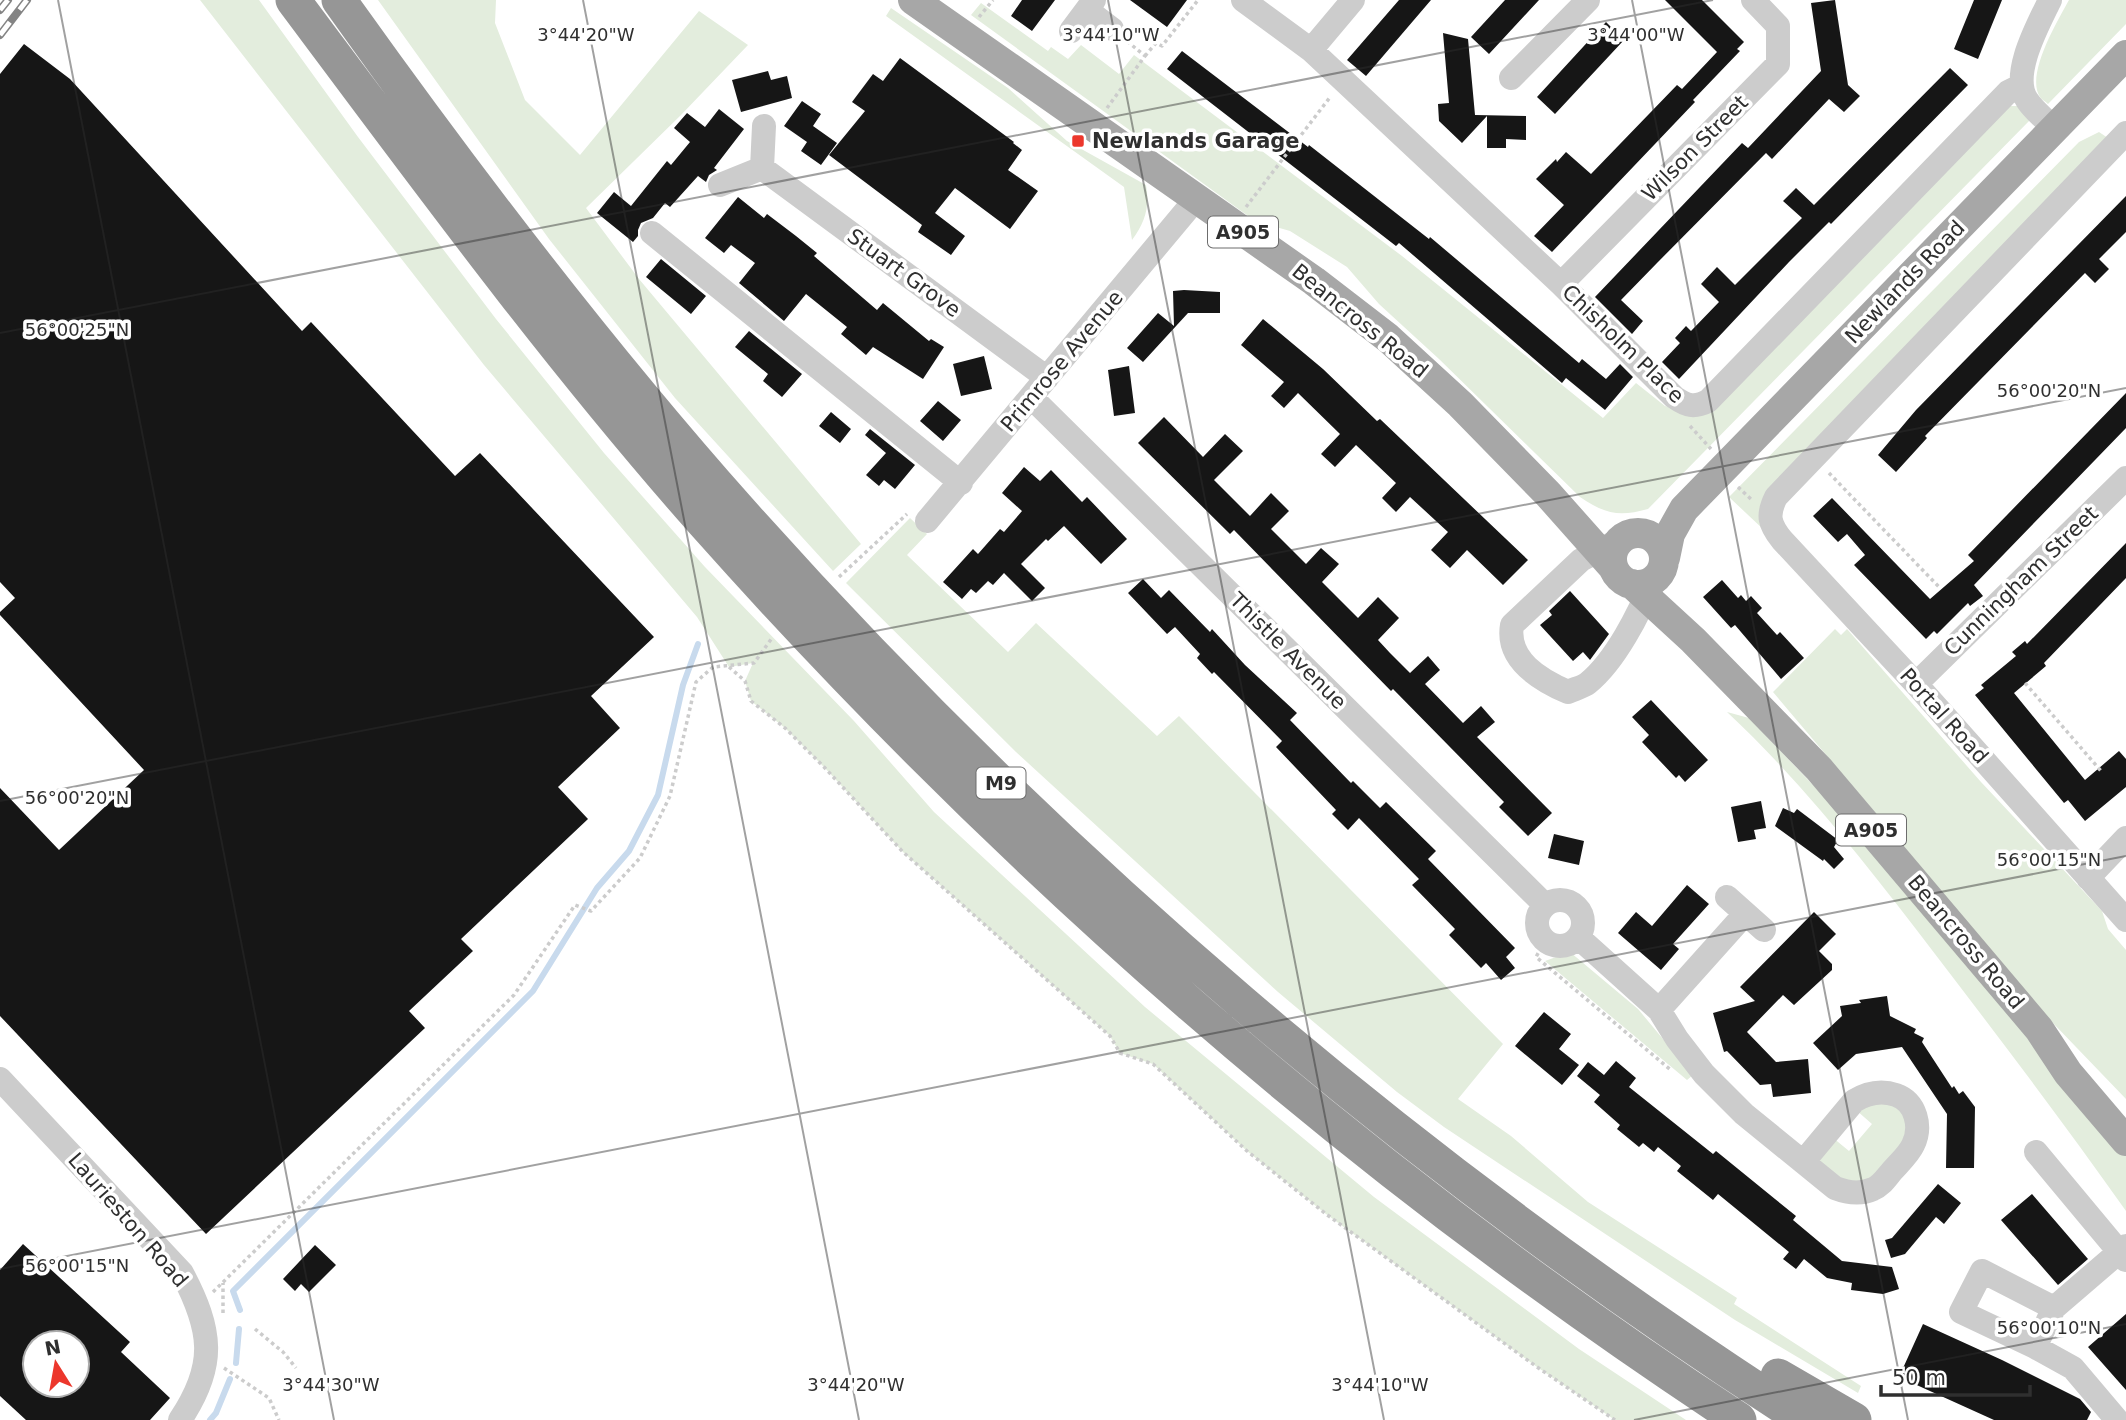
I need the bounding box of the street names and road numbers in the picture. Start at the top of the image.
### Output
street label: Wilson Street [1637,90,1753,206]
road number: A905 [1208,216,1278,248]
street label: Newlands Road [1840,216,1970,348]
street label: Stuart Grove [843,224,965,322]
street label: Beancross Road [1287,259,1433,383]
street label: Chisholm Place [1557,280,1689,408]
street label: Primrose Avenue [996,286,1128,436]
street label: Cunningham Street [1939,501,2103,661]
street label: Thistle Avenue [1224,587,1351,714]
street label: Portal Road [1895,663,1993,769]
road number: M9 [976,768,1026,798]
road number: A905 [1836,814,1906,846]
street label: Beancross Road [1903,870,2029,1014]
street label: Laurieston Road [63,1148,193,1292]

